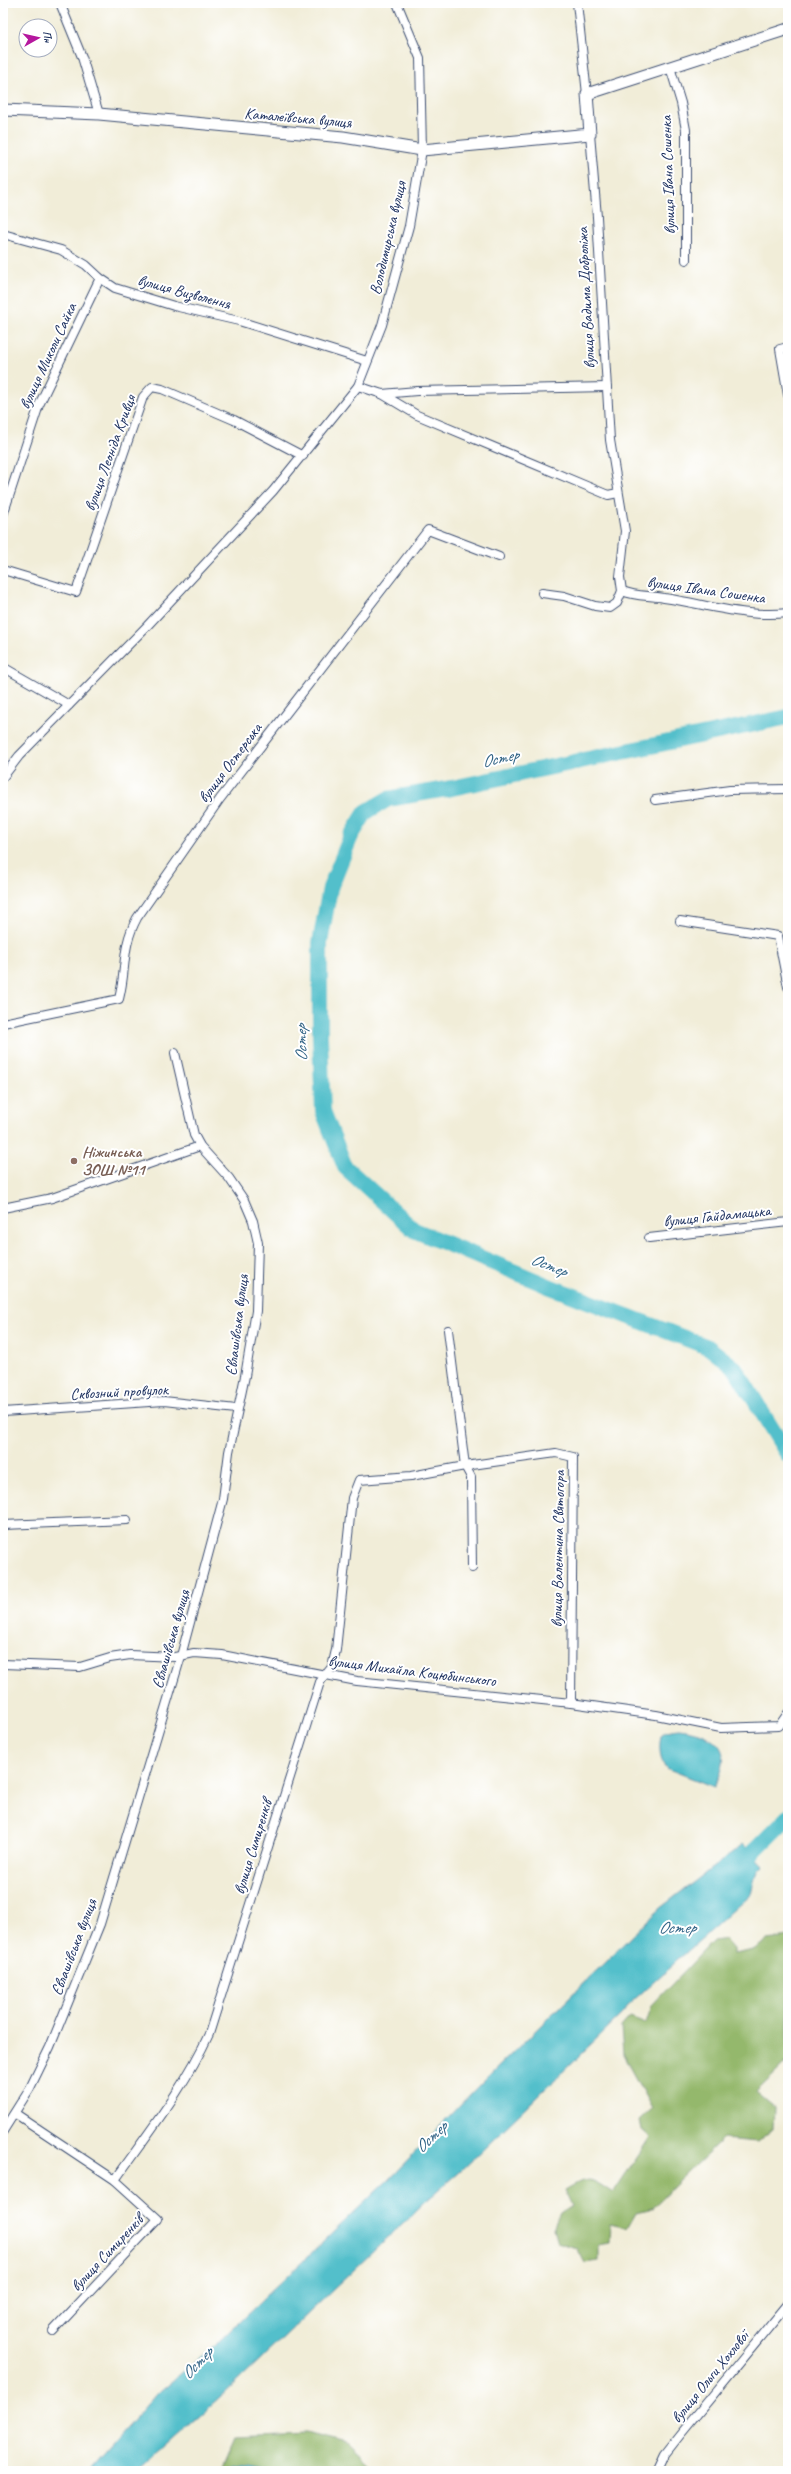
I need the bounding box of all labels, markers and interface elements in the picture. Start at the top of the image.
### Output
north arrow [18,18,58,58]
text: Пн [40,30,56,44]
street label: Каталеївська вулиця [244,103,354,133]
street label: вулиця Івана Сошенка [656,114,680,235]
street label: Володимирська вулиця [365,178,411,297]
street label: вулиця Вадима Доброліжа [572,226,600,369]
street label: вулиця Визволення [135,270,234,314]
street label: вулиця Миколи Сайка [15,299,82,412]
street label: вулиця Леоніда Кривця [80,391,141,514]
street label: вулиця Івана Сошенка [646,572,768,608]
street label: вулиця Остерська [194,718,267,807]
water label: Остер [480,743,523,772]
water label: Остер [290,1022,312,1062]
place label: Ніжинська ЗОШ №11 [82,1142,146,1180]
marker: Ніжинська ЗОШ №11 [69,1156,79,1166]
street label: вулиця Гайдамацька [662,1200,773,1232]
water label: Остер [528,1248,572,1283]
street label: Євлашівська вулиця [221,1272,253,1377]
street label: Сквозний провулок [70,1379,169,1405]
street label: вулиця Валентина Святогора [547,1469,569,1628]
street label: Євлашівська вулиця [147,1586,195,1691]
street label: вулиця Михайла Коцюбинського [327,1651,498,1691]
street label: вулиця Симиренків [229,1793,278,1897]
street label: Євлашівська вулиця [46,1895,102,1998]
water label: Остер [659,1917,698,1938]
water label: Остер [410,2115,454,2157]
street label: вулиця Симиренків [66,2207,151,2296]
street label: вулиця Ольги Хохлової [667,2324,755,2427]
water label: Остер [177,2341,219,2384]

